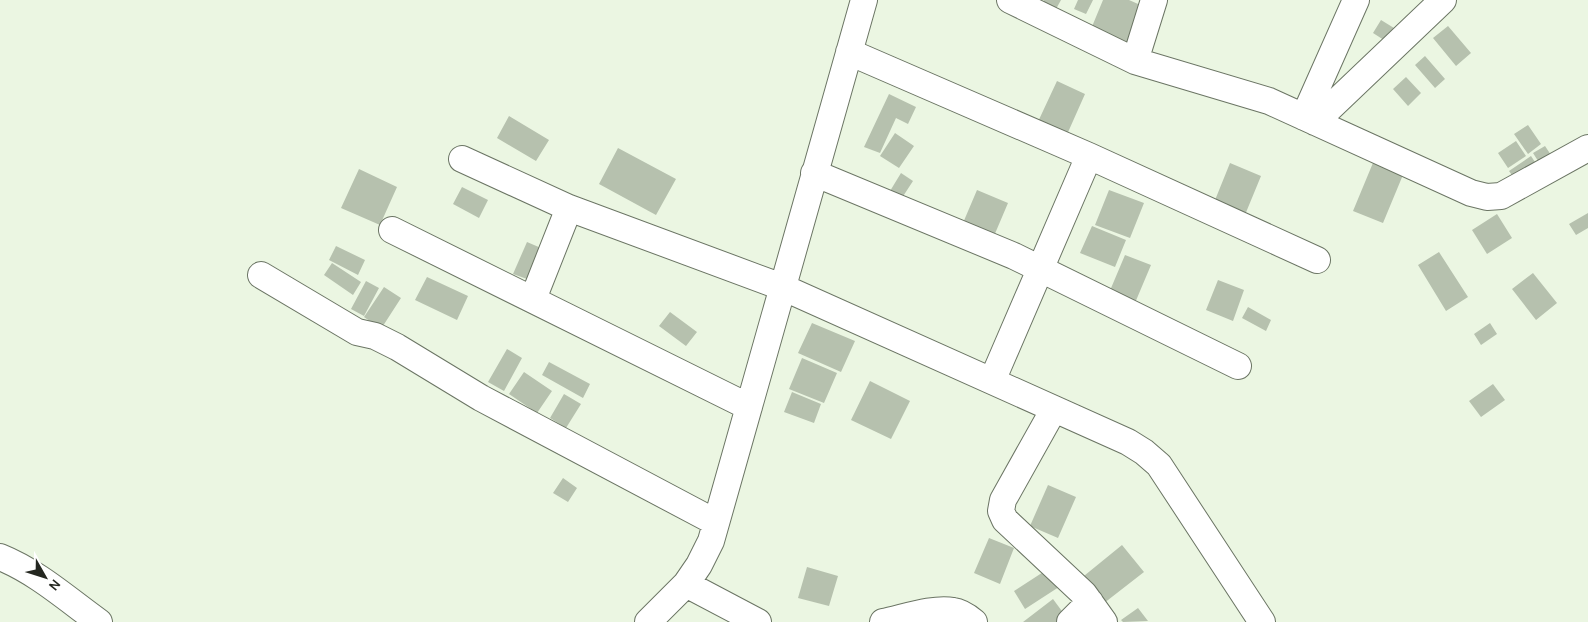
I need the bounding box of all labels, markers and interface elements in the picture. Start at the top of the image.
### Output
north arrow [20,552,70,602]
text: N [45,576,64,594]

